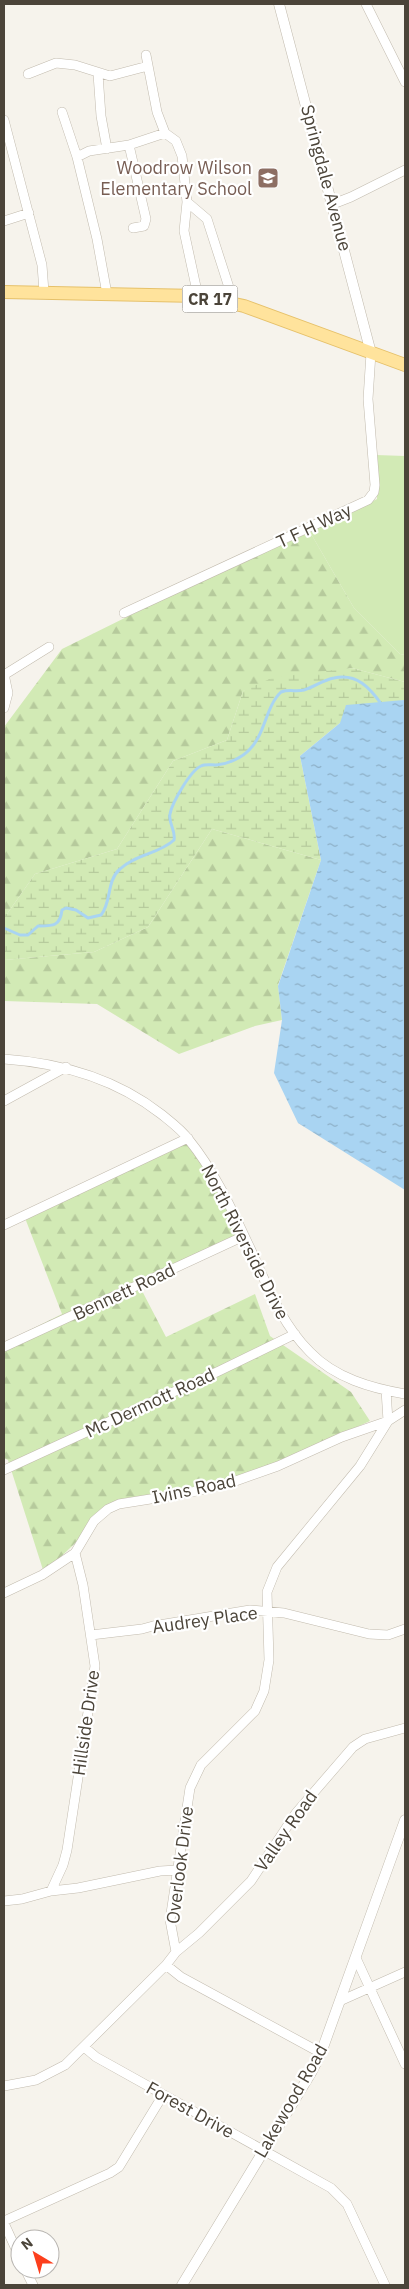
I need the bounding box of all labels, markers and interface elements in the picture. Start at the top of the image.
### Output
street label: Springdale Avenue [296,102,357,254]
place label: Woodrow Wilson Elementary School [100,156,252,200]
school or university icon: Woodrow Wilson Elementary School [256,166,280,190]
road number: CR 17 [182,286,238,312]
street label: T F H Way [273,498,355,553]
street label: North Riverside Drive [196,1160,295,1323]
street label: Bennett Road [69,1258,179,1325]
street label: Mc Dermott Road [81,1362,218,1443]
street label: Ivins Road [150,1468,238,1509]
street label: Audrey Place [151,1601,259,1638]
street label: Hillside Drive [67,1668,104,1777]
street label: Valley Road [249,1786,322,1876]
street label: Overlook Drive [161,1805,198,1925]
street label: Lakewood Road [249,2040,332,2162]
street label: Forest Drive [142,2076,238,2143]
north arrow [10,2229,60,2279]
text: N [17,2234,37,2254]

